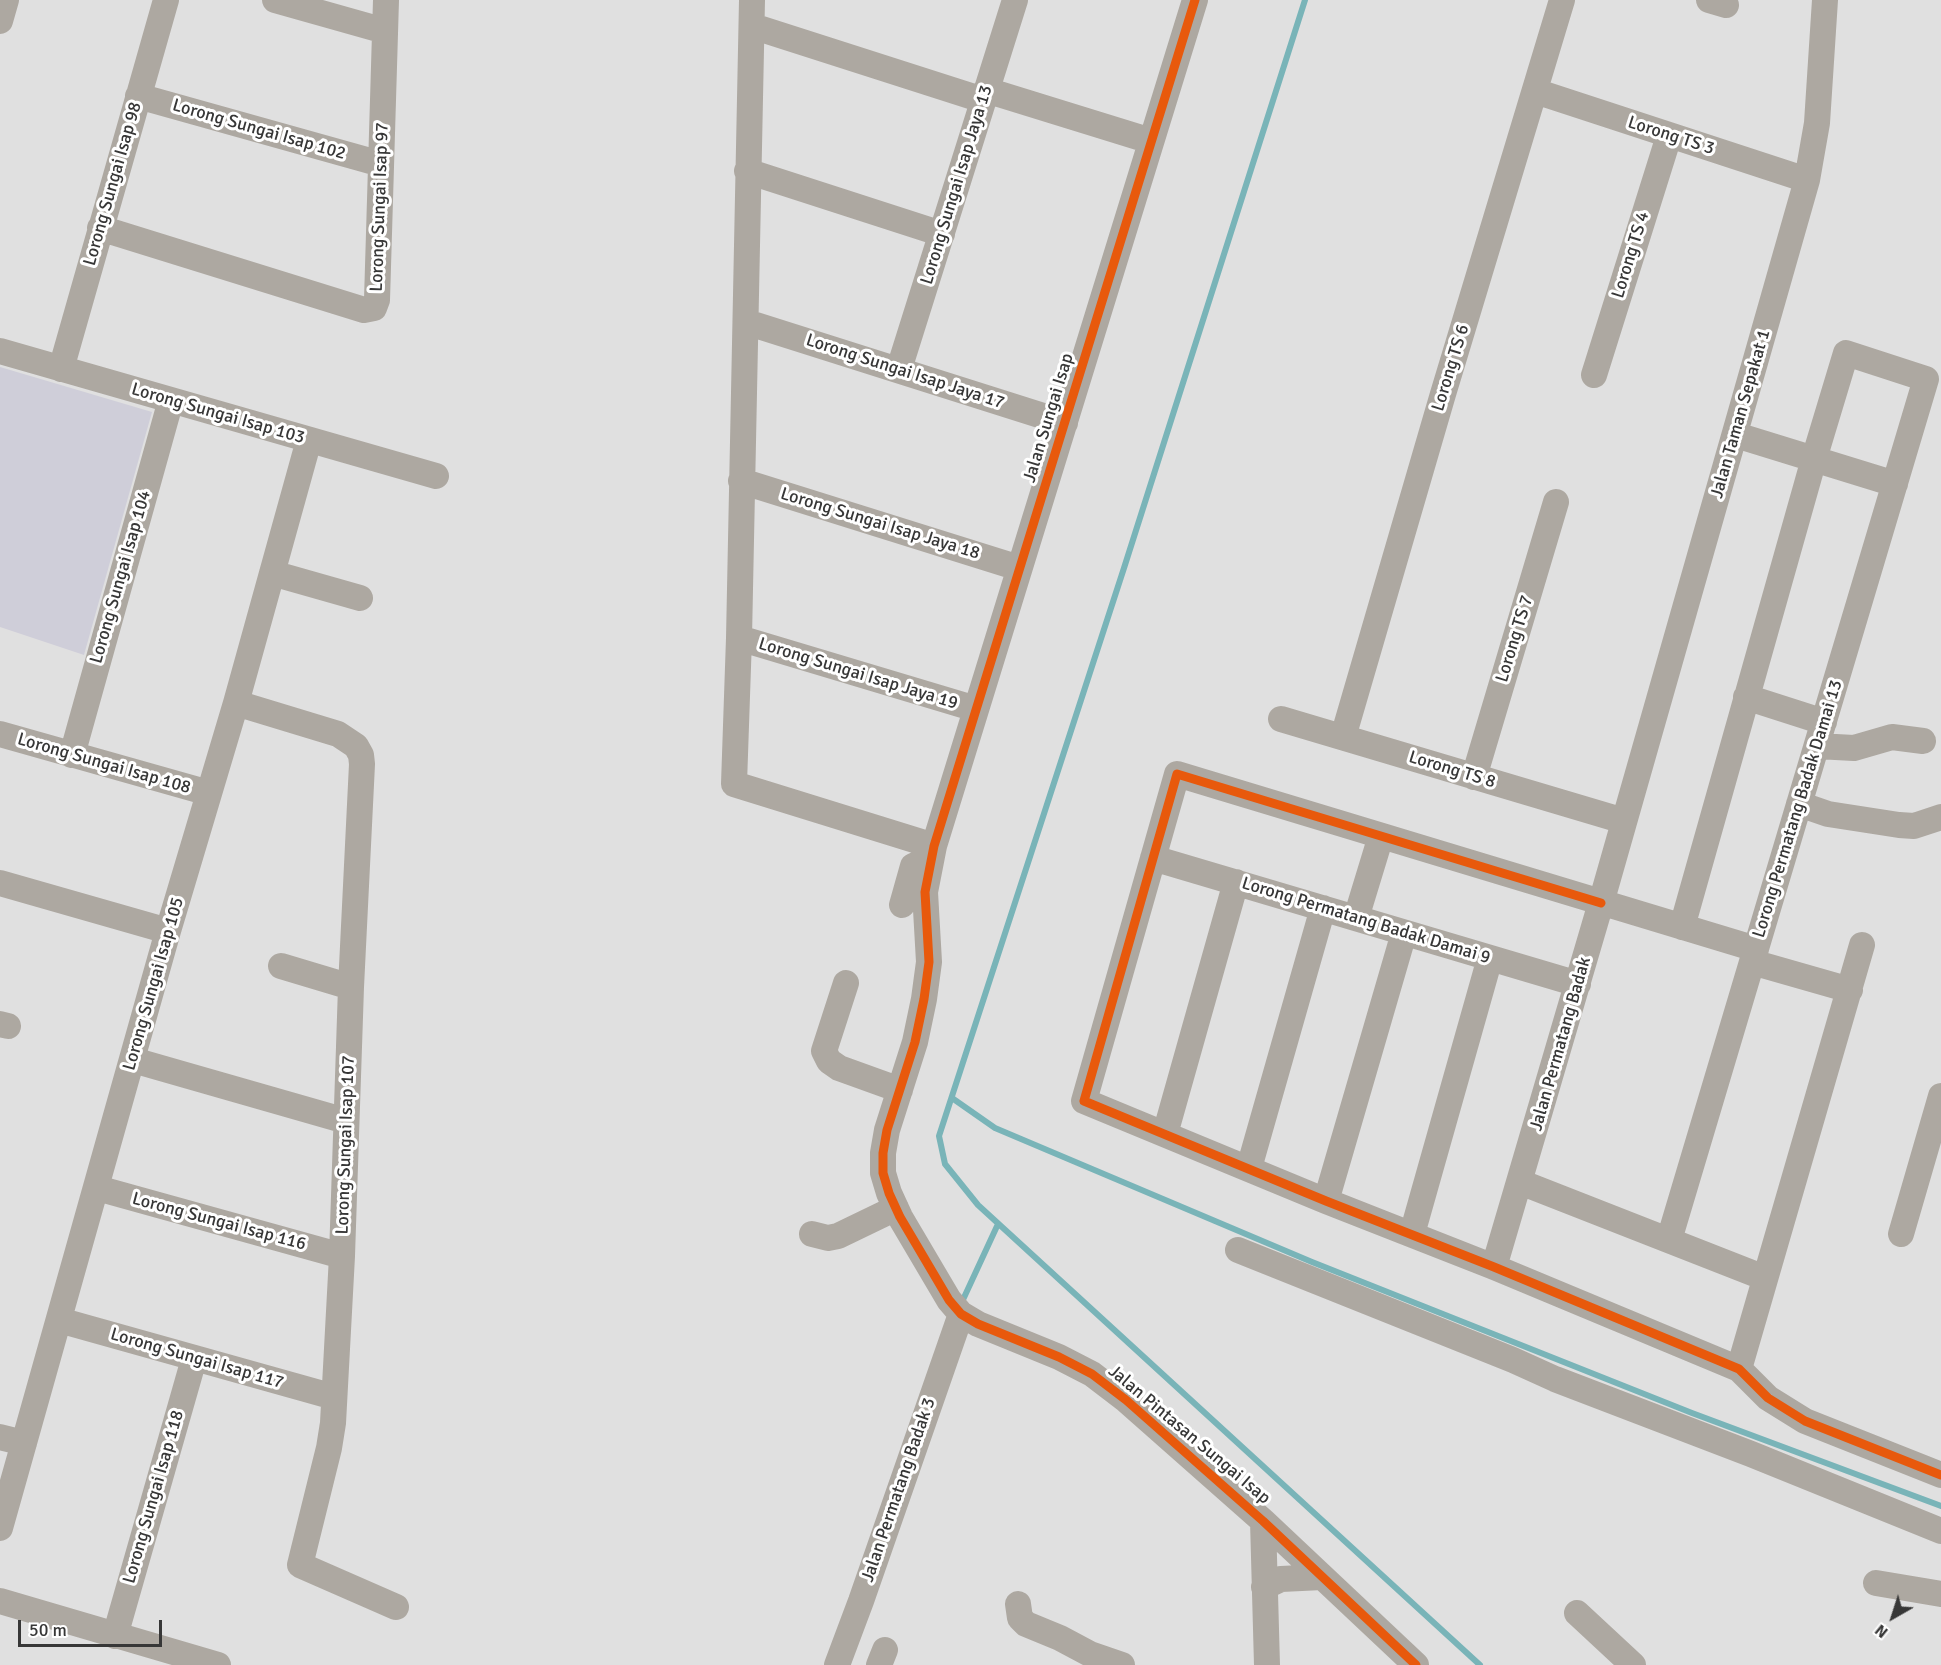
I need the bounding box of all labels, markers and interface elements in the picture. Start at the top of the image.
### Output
street label: Lorong Sungai Isap Jaya 13 [916,83,998,287]
street label: Lorong Sungai Isap 102 [170,95,348,165]
street label: Lorong Sungai Isap 98 [79,100,147,268]
street label: Lorong TS 3 [1625,112,1717,160]
street label: Lorong Sungai Isap 97 [366,122,394,292]
street label: Lorong TS 4 [1608,209,1654,301]
street label: Lorong TS 6 [1428,322,1474,414]
street label: Jalan Taman Sepakat 1 [1707,327,1775,501]
street label: Lorong Sungai Isap Jaya 17 [803,330,1007,414]
street label: Jalan Sungai Isap [1019,351,1079,485]
street label: Lorong Sungai Isap 103 [129,379,307,449]
street label: Lorong Sungai Isap Jaya 18 [778,483,982,565]
street label: Lorong Sungai Isap 104 [86,488,156,666]
street label: Lorong TS 7 [1492,593,1538,685]
street label: Lorong Sungai Isap Jaya 19 [756,633,960,715]
street label: Lorong Permatang Badak Damai 13 [1748,677,1848,941]
street label: Lorong Sungai Isap 108 [15,729,193,799]
street label: Lorong TS 8 [1406,747,1498,793]
street label: Lorong Permatang Badak Damai 9 [1239,873,1493,969]
street label: Lorong Sungai Isap 105 [119,895,189,1073]
street label: Jalan Permatang Badak [1526,955,1596,1133]
street label: Lorong Sungai Isap 107 [332,1055,360,1235]
street label: Lorong Sungai Isap 116 [130,1188,308,1256]
street label: Lorong Sungai Isap 117 [108,1324,286,1394]
street label: Jalan Pintasan Sungai Isap [1104,1361,1274,1509]
street label: Jalan Permatang Badak 3 [857,1395,941,1585]
street label: Lorong Sungai Isap 118 [119,1408,189,1586]
north arrow [1863,1587,1923,1647]
scale bar [21,1608,165,1646]
text: 50 m [29,1619,67,1641]
text: N [1871,1620,1892,1642]

